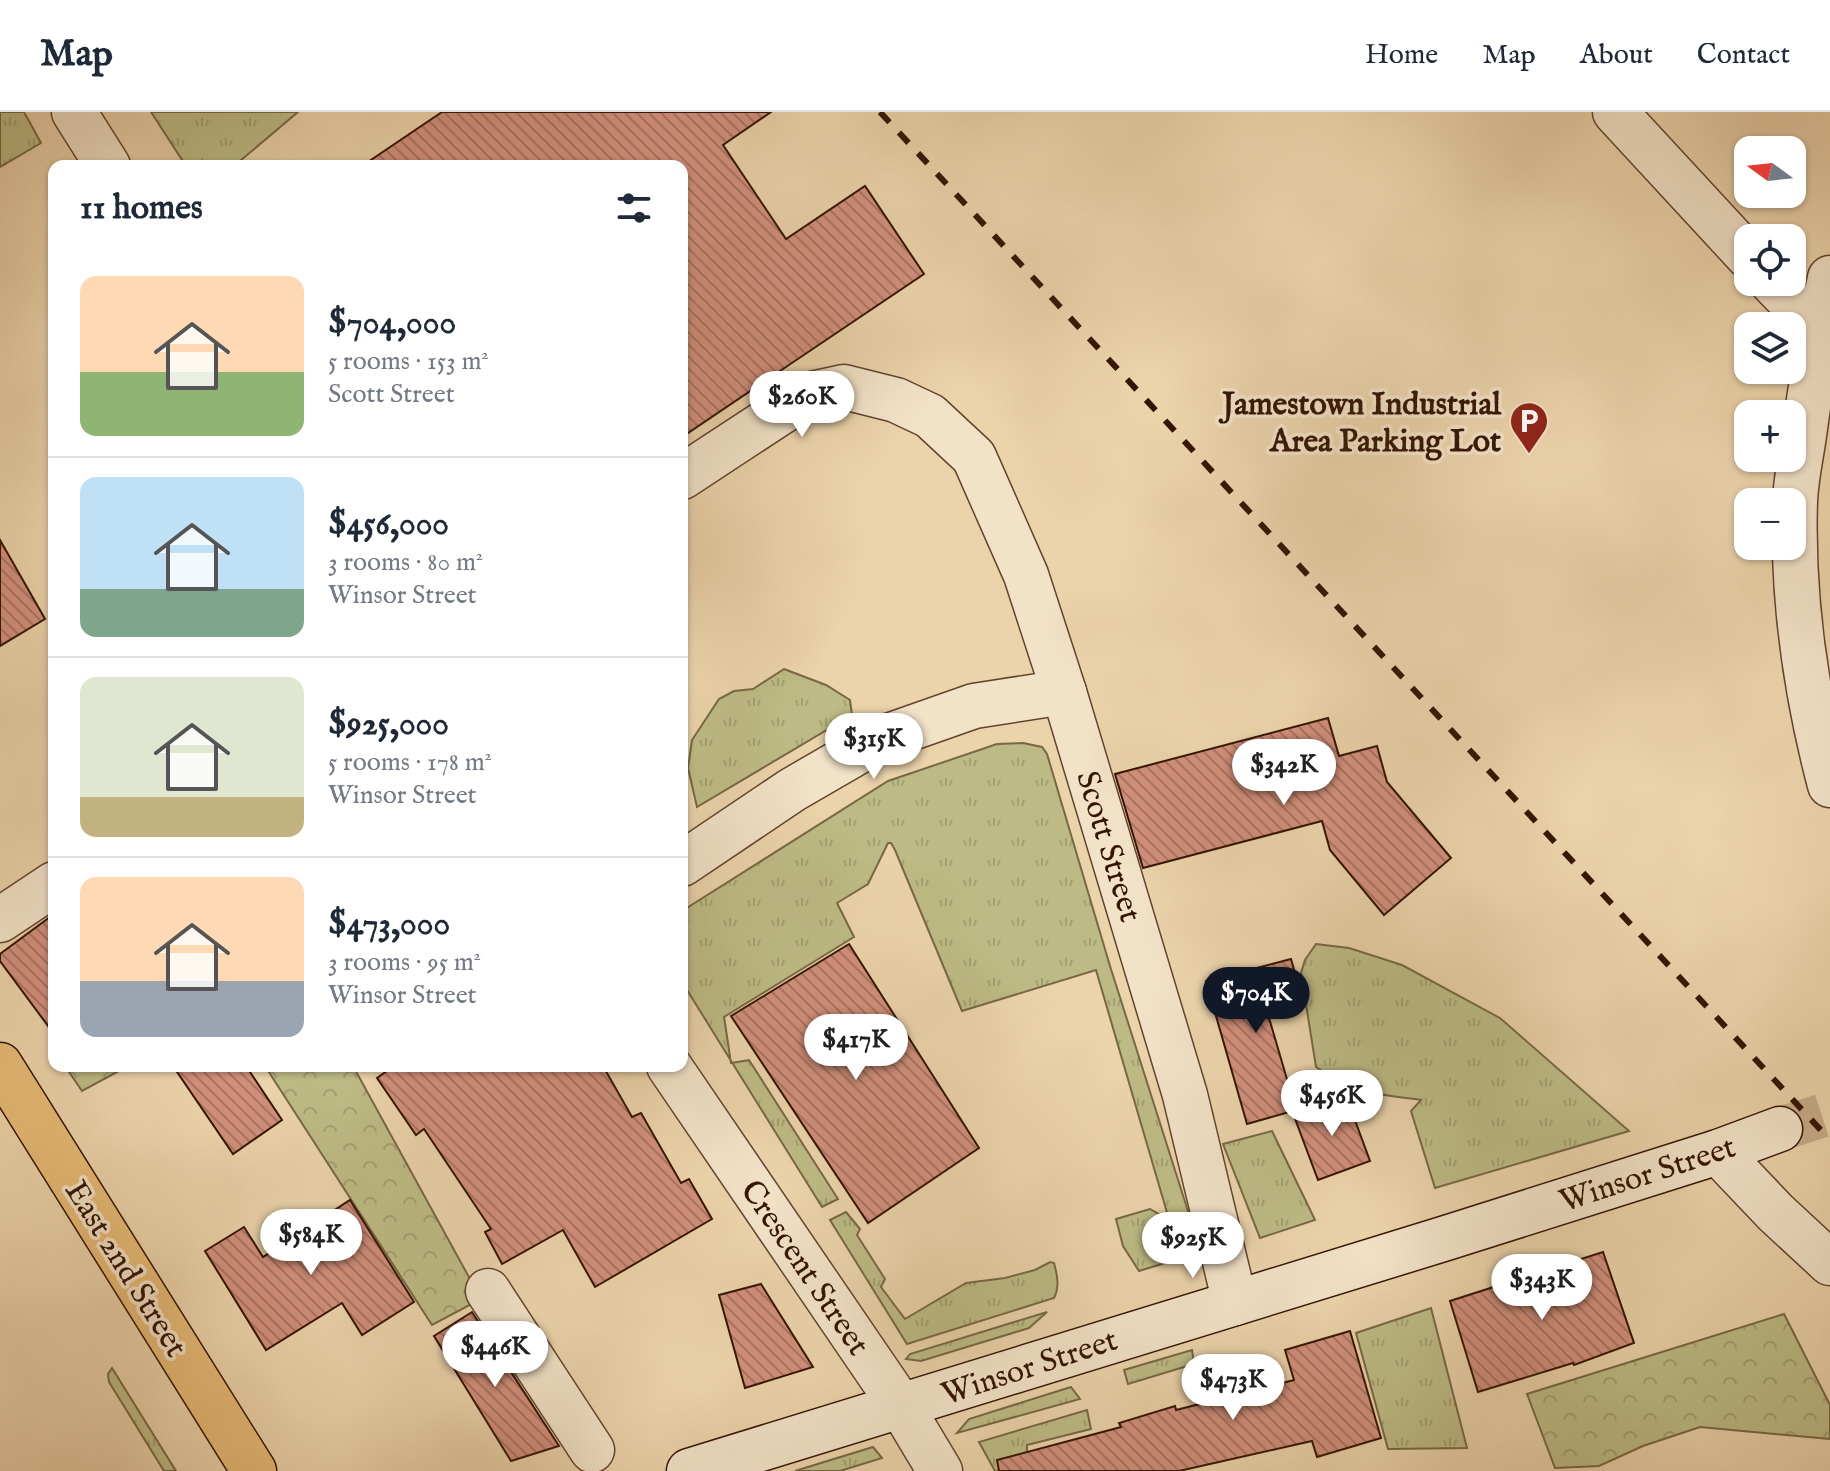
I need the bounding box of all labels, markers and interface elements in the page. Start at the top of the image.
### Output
text: Map [40,31,113,79]
text: Home [1365,38,1438,73]
text: Map [1482,38,1536,73]
text: About [1580,38,1653,73]
text: Contact [1697,38,1790,73]
north arrow [1734,136,1806,208]
map controls [1734,136,1806,560]
icon: filters [612,186,656,230]
text: 11 homes [80,187,203,230]
button: locate [1734,224,1806,296]
text: $704,000 [328,302,456,345]
icon: home [144,308,240,404]
button: layers [1734,312,1806,384]
text: 5 rooms · 153 m² [328,345,489,378]
pin: $260K [746,371,858,439]
text: Scott Street [328,378,455,411]
text: $260K [767,380,837,413]
place label: Jamestown Industrial Area Parking Lot [1218,385,1502,463]
parking icon: Jamestown Industrial Area Parking Lot [1508,400,1550,455]
button: + [1734,400,1806,472]
button: − [1734,488,1806,560]
text: $456,000 [328,503,449,546]
icon: home [144,509,240,605]
text: 3 rooms · 80 m² [328,546,483,579]
text: Winsor Street [328,579,477,612]
text: $925,000 [328,703,449,746]
icon: home [144,709,240,805]
pin: $315K [818,713,930,781]
text: $315K [843,722,905,755]
pin: $342K [1228,739,1340,807]
text: 5 rooms · 178 m² [328,746,492,779]
text: $342K [1250,748,1318,781]
street label: Scott Street [1065,766,1150,927]
text: Winsor Street [328,779,477,812]
text: $473,000 [328,903,450,946]
icon: home [144,909,240,1005]
text: 3 rooms · 95 m² [328,946,481,979]
pin: $704K [1200,967,1312,1035]
text: $704K [1221,976,1291,1009]
text: Winsor Street [328,979,477,1012]
pin: $417K [800,1014,912,1082]
text: $417K [822,1023,890,1056]
pin: $456K [1276,1070,1388,1138]
text: $456K [1299,1079,1365,1112]
street label: Winsor Street [1555,1128,1741,1223]
street label: East 2nd Street [54,1173,195,1365]
street label: Crescent Street [730,1173,878,1364]
pin: $584K [255,1209,367,1277]
pin: $925K [1137,1212,1249,1280]
text: $584K [278,1218,344,1251]
text: $925K [1160,1221,1226,1254]
pin: $343K [1486,1254,1598,1322]
text: $343K [1509,1263,1575,1296]
pin: $446K [439,1321,551,1389]
street label: Winsor Street [937,1321,1123,1416]
text: $446K [460,1330,530,1363]
pin: $473K [1177,1354,1289,1422]
text: $473K [1199,1363,1267,1396]

